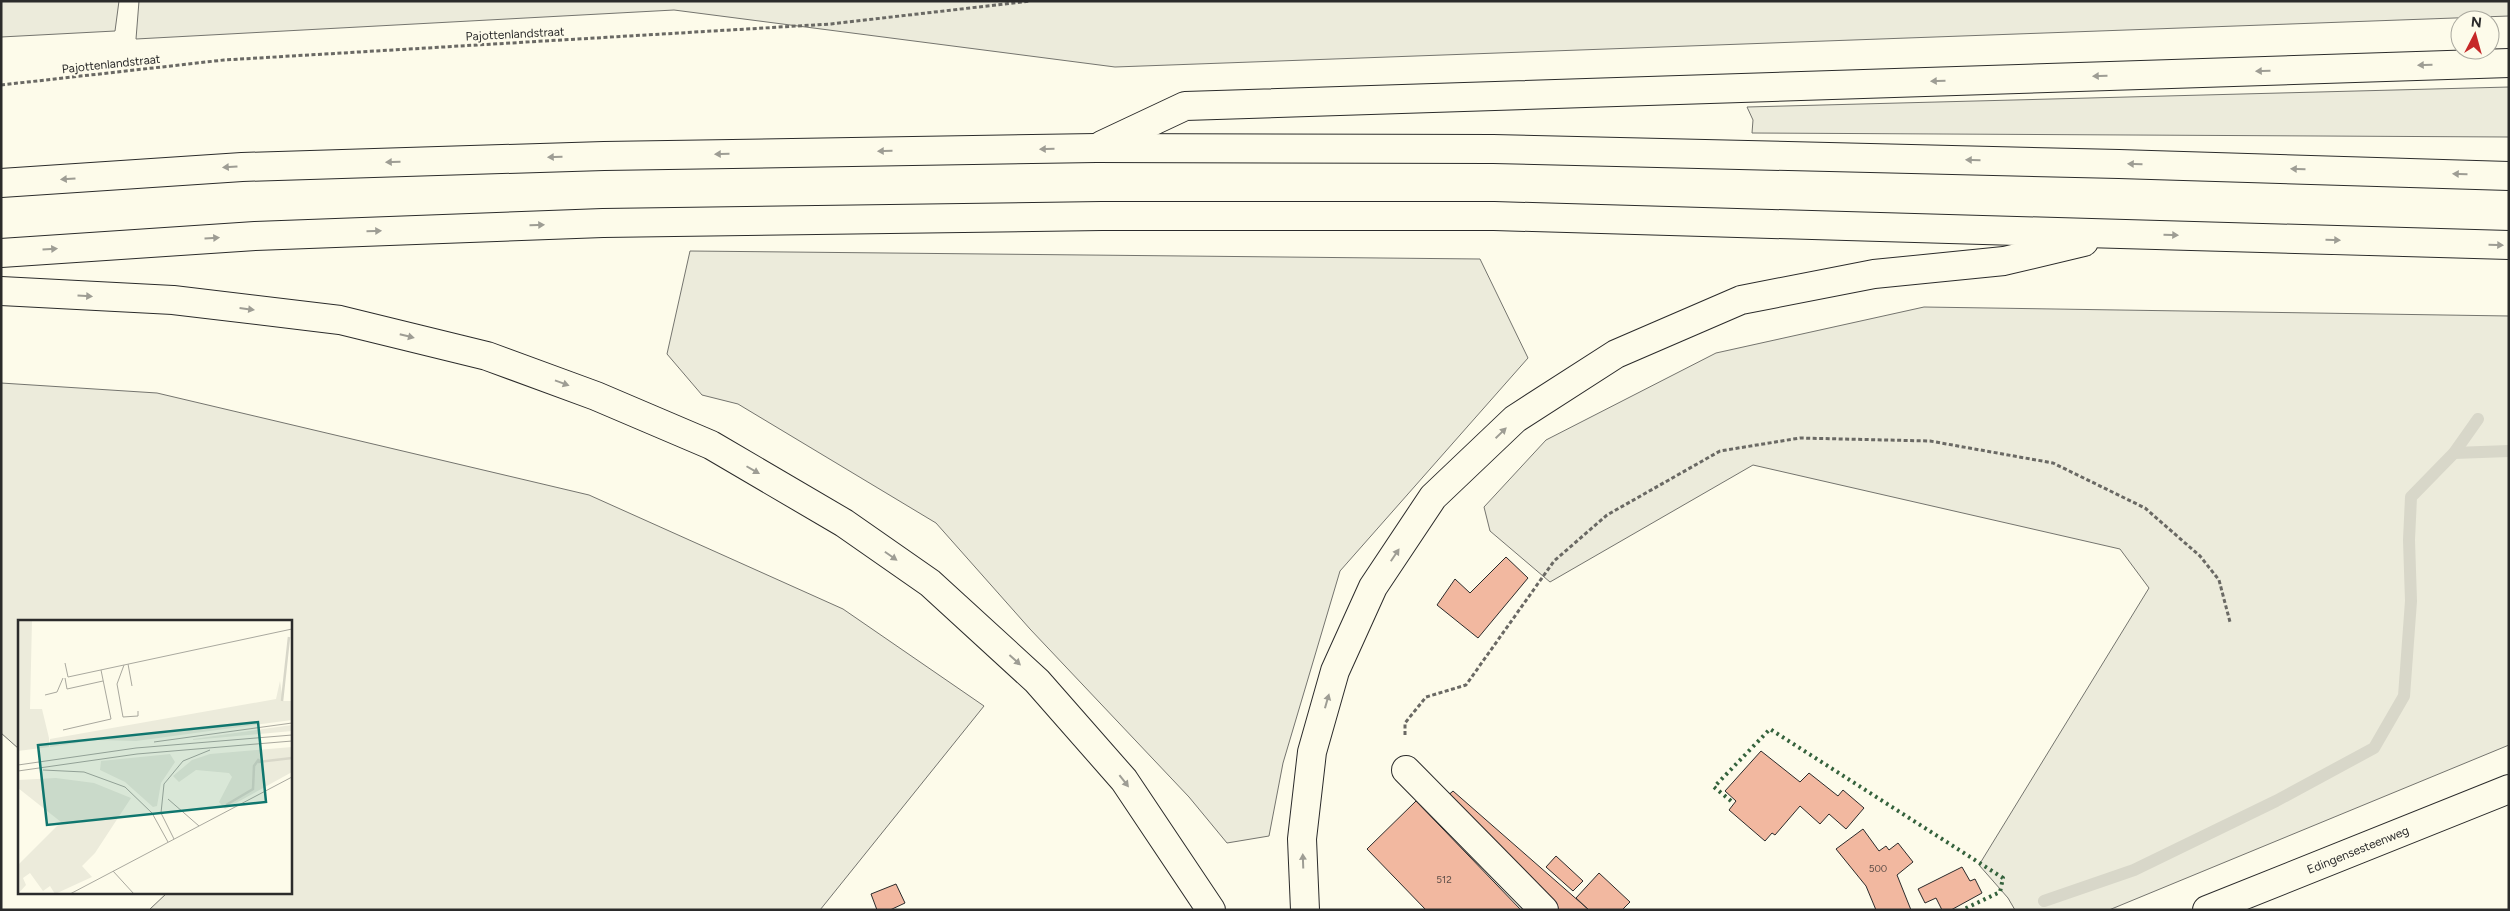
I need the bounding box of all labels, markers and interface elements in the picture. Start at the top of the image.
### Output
north arrow [2450,10,2500,60]
text: N [2470,14,2483,32]
street label: Pajottenlandstraat [465,24,565,44]
street label: Pajottenlandstraat [61,52,161,76]
one-way arrow [2417,62,2433,70]
one-way arrow [2254,67,2270,75]
one-way arrow [2092,72,2108,80]
one-way arrow [1930,78,1946,86]
one-way arrow [1039,145,1055,153]
one-way arrow [877,148,893,156]
one-way arrow [714,150,730,158]
one-way arrow [547,154,563,162]
one-way arrow [1964,156,1980,164]
one-way arrow [385,159,401,167]
one-way arrow [2127,160,2143,168]
one-way arrow [222,164,238,172]
one-way arrow [2289,165,2305,173]
one-way arrow [2452,170,2468,178]
one-way arrow [60,175,76,183]
one-way arrow [529,221,545,229]
one-way arrow [367,227,383,235]
one-way arrow [2163,231,2179,239]
one-way arrow [204,234,220,242]
one-way arrow [2326,236,2342,244]
one-way arrow [2488,241,2504,249]
one-way arrow [42,245,58,253]
one-way arrow [77,292,93,300]
one-way arrow [239,305,255,313]
one-way arrow [399,332,414,340]
one-way arrow [555,379,570,387]
one-way arrow [1494,427,1506,439]
one-way arrow [746,466,760,474]
one-way arrow [1390,548,1400,561]
one-way arrow [884,551,898,561]
inset map [18,620,291,894]
one-way arrow [1008,655,1021,666]
one-way arrow [1323,694,1331,709]
one-way arrow [1118,774,1129,787]
street label: Edingensesteenweg [2305,823,2411,877]
one-way arrow [1298,853,1306,869]
house number: 500 [1869,862,1887,875]
house number: 512 [1436,873,1452,886]

